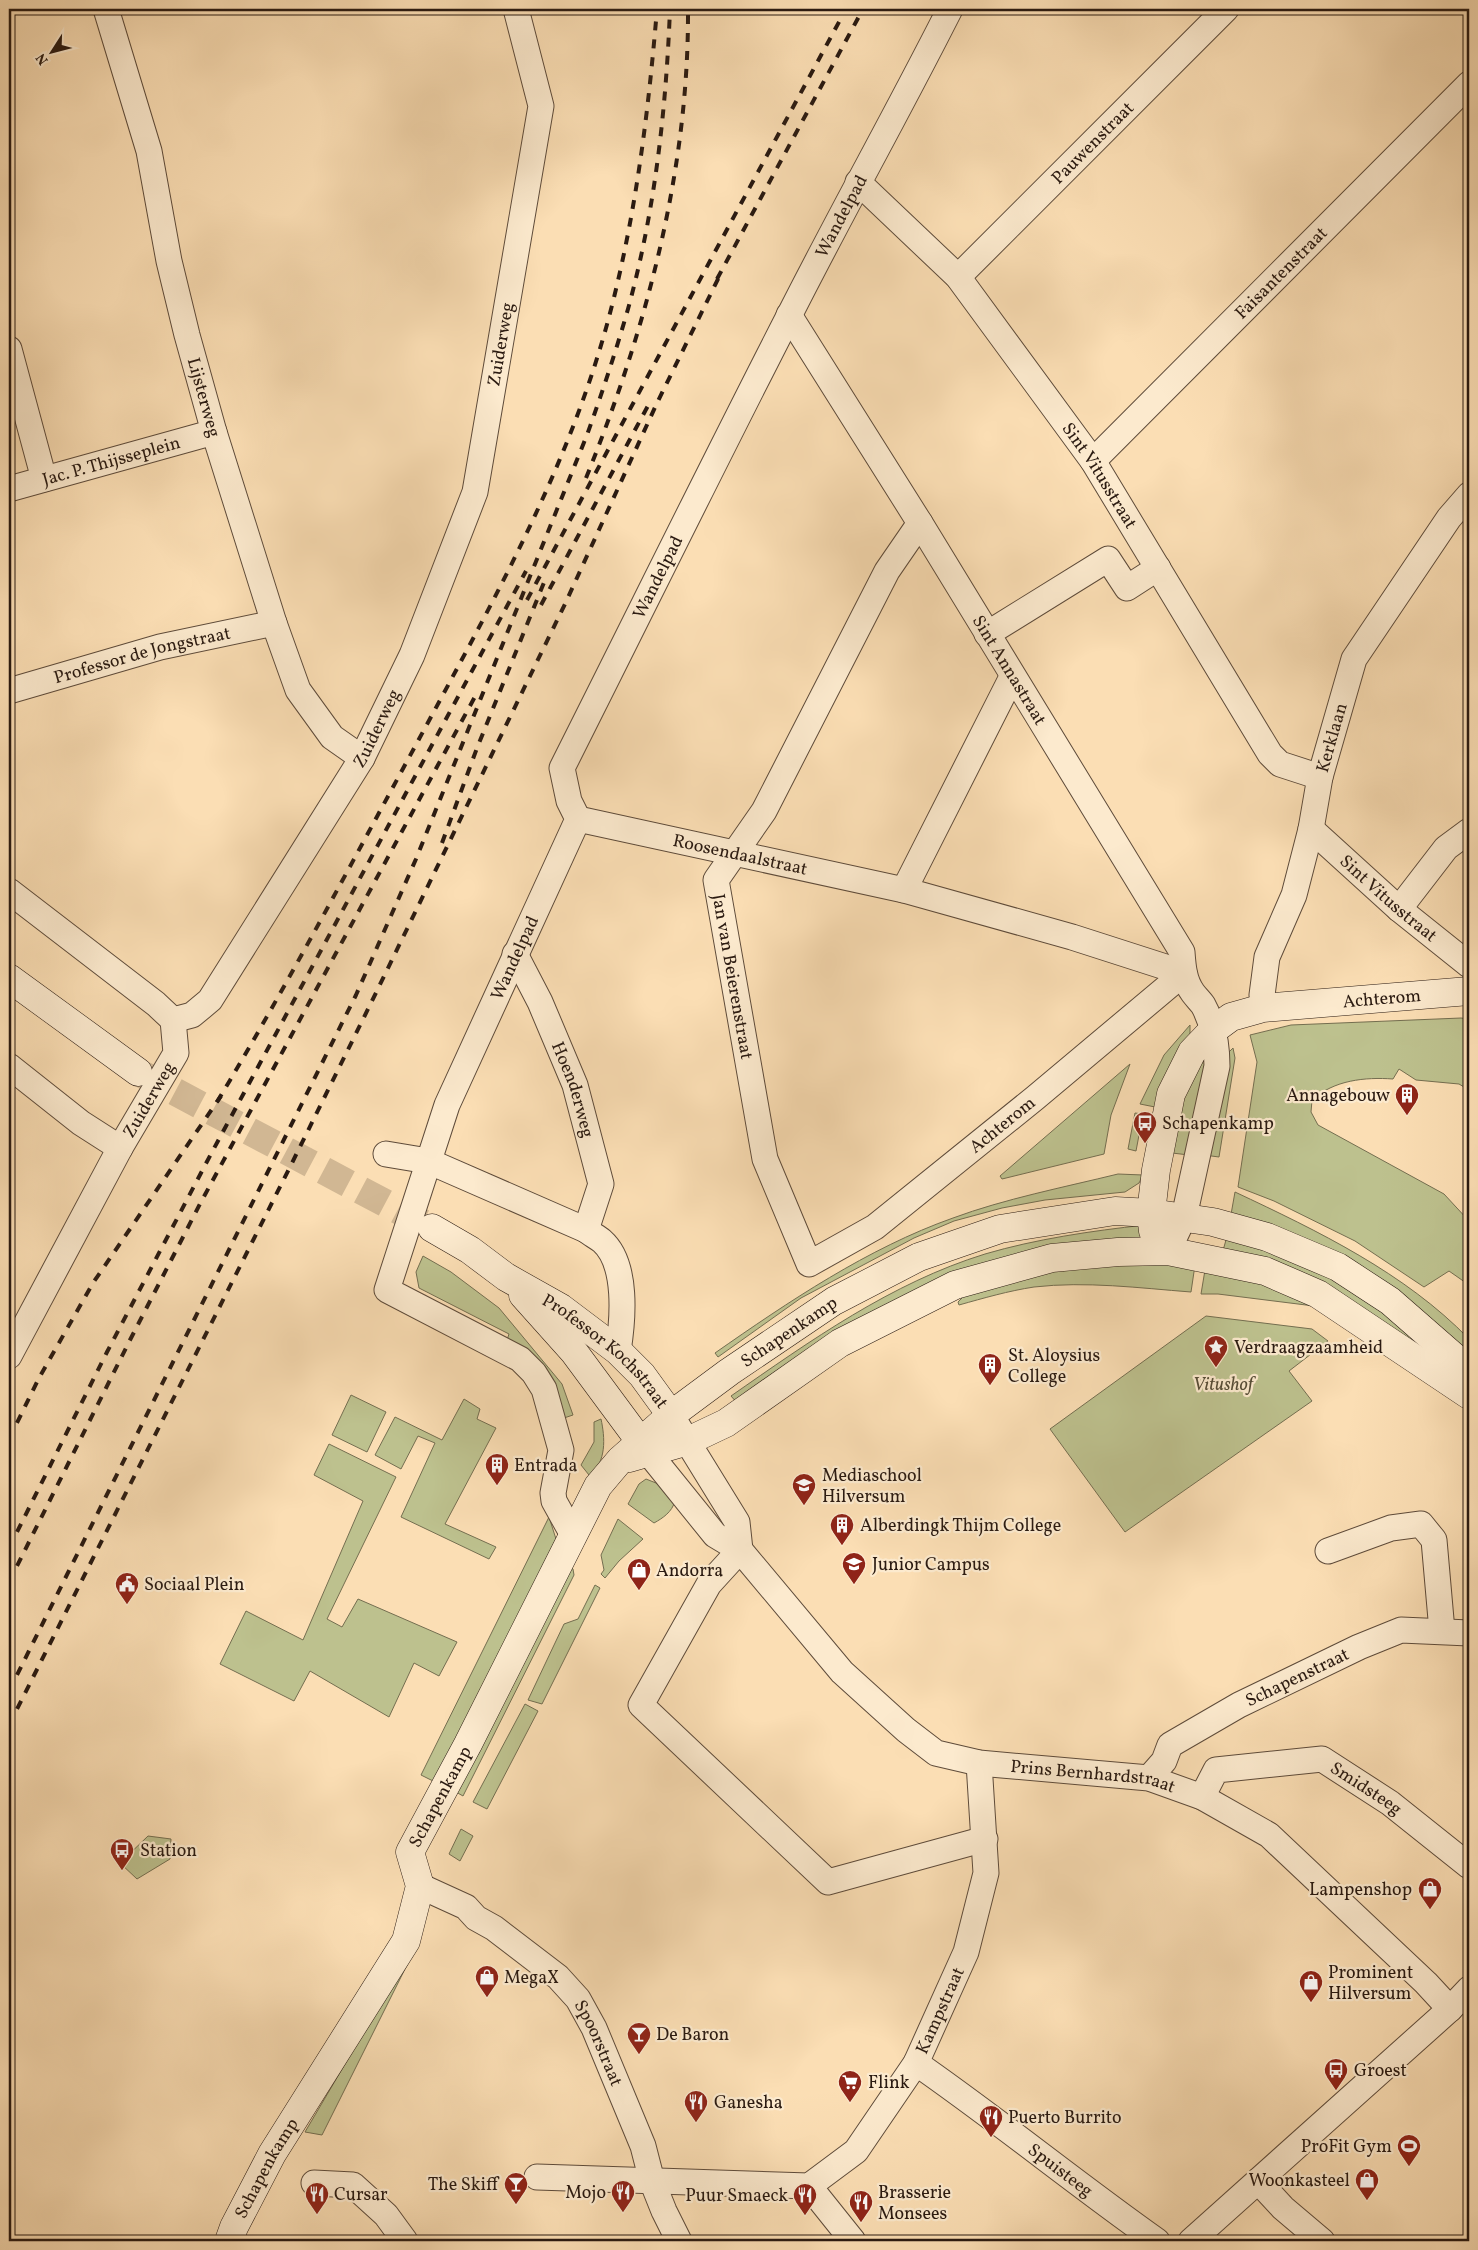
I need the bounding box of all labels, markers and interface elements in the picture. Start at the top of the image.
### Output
north arrow [28,28,78,78]
text: N [32,49,53,68]
street label: Pauwenstraat [1046,97,1140,191]
street label: Wandelpad [810,171,874,262]
street label: Faisantenstraat [1230,222,1334,326]
street label: Zuiderweg [482,301,521,388]
street label: Lijsterweg [180,355,226,441]
street label: Sint Vitusstraat [1055,418,1142,534]
street label: Jac. P. Thijsseplein [40,431,184,493]
street label: Wandelpad [628,532,690,623]
street label: Sint Annastraat [965,611,1052,730]
street label: Professor de Jongstraat [51,621,233,691]
street label: Zuiderweg [348,685,408,773]
street label: Kerklaan [1311,700,1355,776]
street label: Roosendaalstraat [670,829,810,883]
street label: Sint Vitusstraat [1333,850,1442,949]
street label: Jan van Beierenstraat [705,892,758,1062]
street label: Wandelpad [486,912,546,1005]
street label: Achterom [1342,984,1422,1015]
street label: Hoenderweg [544,1038,599,1141]
street label: Zuiderweg [118,1057,182,1143]
building icon: Annagebouw [1394,1082,1420,1116]
place label: Annagebouw [1286,1084,1390,1109]
street label: Achterom [965,1091,1041,1160]
bus stop icon: Schapenkamp [1132,1110,1158,1144]
place label: Schapenkamp [1162,1112,1274,1137]
street label: Professor Kochstraat [537,1289,673,1414]
street label: Schapenkamp [736,1291,843,1374]
place icon: Verdraagzaamheid [1203,1334,1229,1368]
place label: Verdraagzaamheid [1234,1336,1383,1361]
place label: St. Aloysius College [1008,1344,1100,1390]
building icon: St. Aloysius College [977,1352,1003,1386]
park label: Vitushof [1193,1373,1257,1398]
building icon: Entrada [484,1452,510,1486]
place label: Entrada [514,1454,578,1479]
place label: Mediaschool Hilversum [822,1464,922,1510]
school or university icon: Mediaschool Hilversum [791,1472,817,1506]
building icon: Alberdingk Thijm College [829,1512,855,1546]
place label: Alberdingk Thijm College [860,1514,1061,1539]
school or university icon: Junior Campus [841,1551,867,1585]
place label: Junior Campus [872,1553,990,1578]
shop icon: Andorra [626,1557,652,1591]
place label: Andorra [656,1559,723,1584]
public building icon: Sociaal Plein [114,1571,140,1605]
place label: Sociaal Plein [144,1573,245,1598]
street label: Schapenstraat [1242,1643,1354,1714]
street label: Schapenkamp [404,1742,479,1852]
street label: Prins Bernhardstraat [1009,1755,1179,1800]
street label: Smidsteeg [1325,1756,1407,1822]
bus stop icon: Station [109,1837,135,1871]
place label: Station [140,1839,197,1864]
shop icon: Lampenshop [1417,1876,1443,1910]
place label: Lampenshop [1309,1878,1412,1903]
place label: Prominent Hilversum [1328,1961,1413,2007]
street label: Kampstraat [911,1963,972,2059]
shop icon: MegaX [474,1964,500,1998]
place label: MegaX [504,1966,559,1991]
shop icon: Prominent Hilversum [1298,1969,1324,2003]
street label: Spoorstraat [567,1996,628,2090]
bar icon: De Baron [626,2021,652,2055]
place label: De Baron [656,2023,730,2048]
bus stop icon: Groest [1323,2057,1349,2091]
place label: Groest [1354,2059,1407,2084]
supermarket icon: Flink [837,2069,863,2103]
place label: Flink [868,2071,910,2096]
restaurant icon: Ganesha [683,2089,709,2123]
place label: Ganesha [714,2091,783,2116]
restaurant icon: Puerto Burrito [978,2104,1004,2138]
place label: Puerto Burrito [1008,2106,1122,2131]
street label: Schapenkamp [229,2114,306,2224]
sports icon: ProFit Gym [1396,2133,1422,2167]
place label: ProFit Gym [1301,2135,1392,2160]
street label: Spuisteeg [1022,2138,1098,2204]
shop icon: Woonkasteel [1354,2167,1380,2201]
place label: Woonkasteel [1248,2169,1350,2194]
bar icon: The Skiff [503,2171,529,2205]
place label: The Skiff [428,2173,500,2198]
restaurant icon: Mojo [610,2179,636,2213]
restaurant icon: Cursar [304,2181,330,2215]
place label: Mojo [565,2181,606,2206]
place label: Brasserie Monsees [878,2181,951,2227]
restaurant icon: Puur Smaeck [792,2182,818,2216]
place label: Cursar [334,2183,388,2208]
place label: Puur Smaeck [685,2184,788,2209]
restaurant icon: Brasserie Monsees [848,2189,874,2223]

